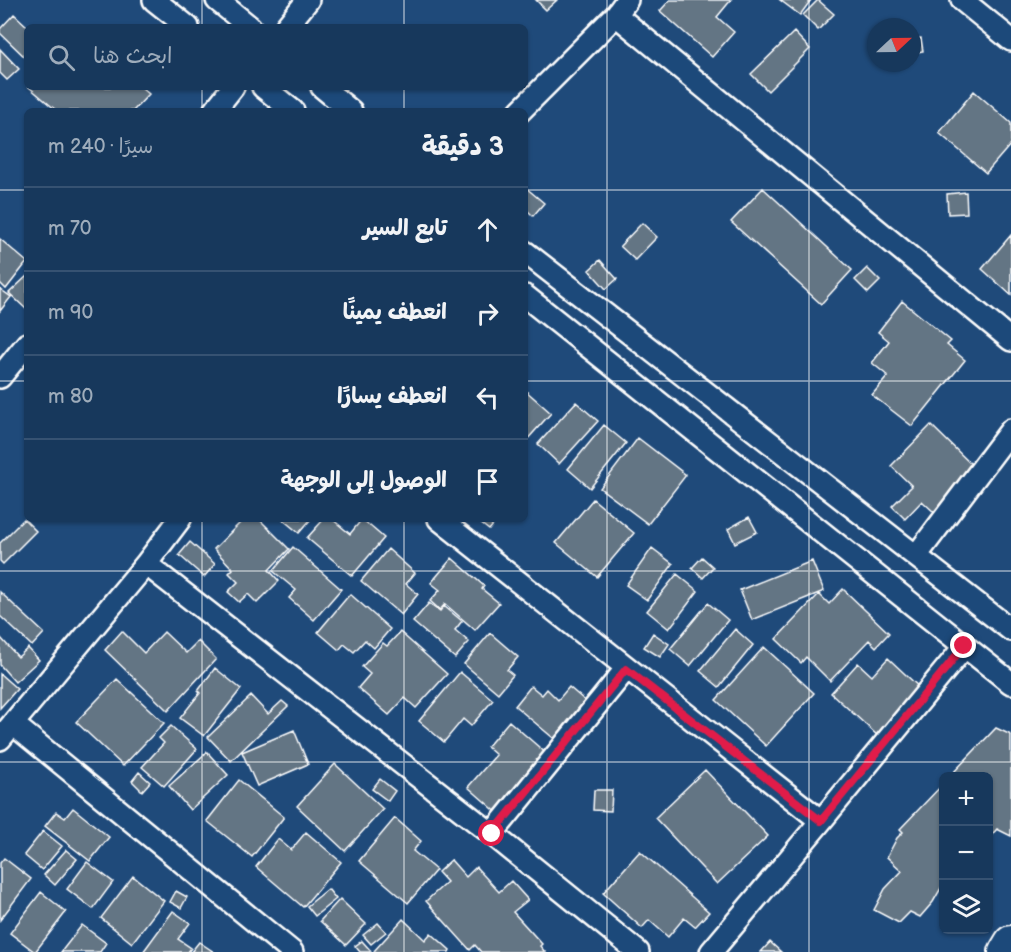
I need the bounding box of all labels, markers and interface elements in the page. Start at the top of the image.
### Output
north arrow [867,18,921,72]
search box [24,24,528,90]
icon: search [45,41,78,74]
text: ابحث هنا [93,43,173,70]
text: 3 دقيقة [422,132,504,163]
text: سيرًا · 240 m [48,135,153,159]
icon: ahead [471,213,504,246]
text: تابع السير [363,215,447,242]
text: 70 m [48,217,92,241]
icon: right [471,297,504,330]
text: انعطف يمينًا [343,299,447,326]
text: 90 m [48,301,93,325]
icon: left [471,381,504,414]
text: انعطف يسارًا [337,383,447,410]
text: 80 m [48,385,93,409]
icon: arrive [471,465,504,498]
text: الوصول إلى الوجهة [280,467,447,494]
route end [950,632,976,658]
map controls [939,772,993,934]
button: + [939,772,993,826]
route start [478,820,504,846]
button: − [939,826,993,880]
button: layers [939,880,993,934]

